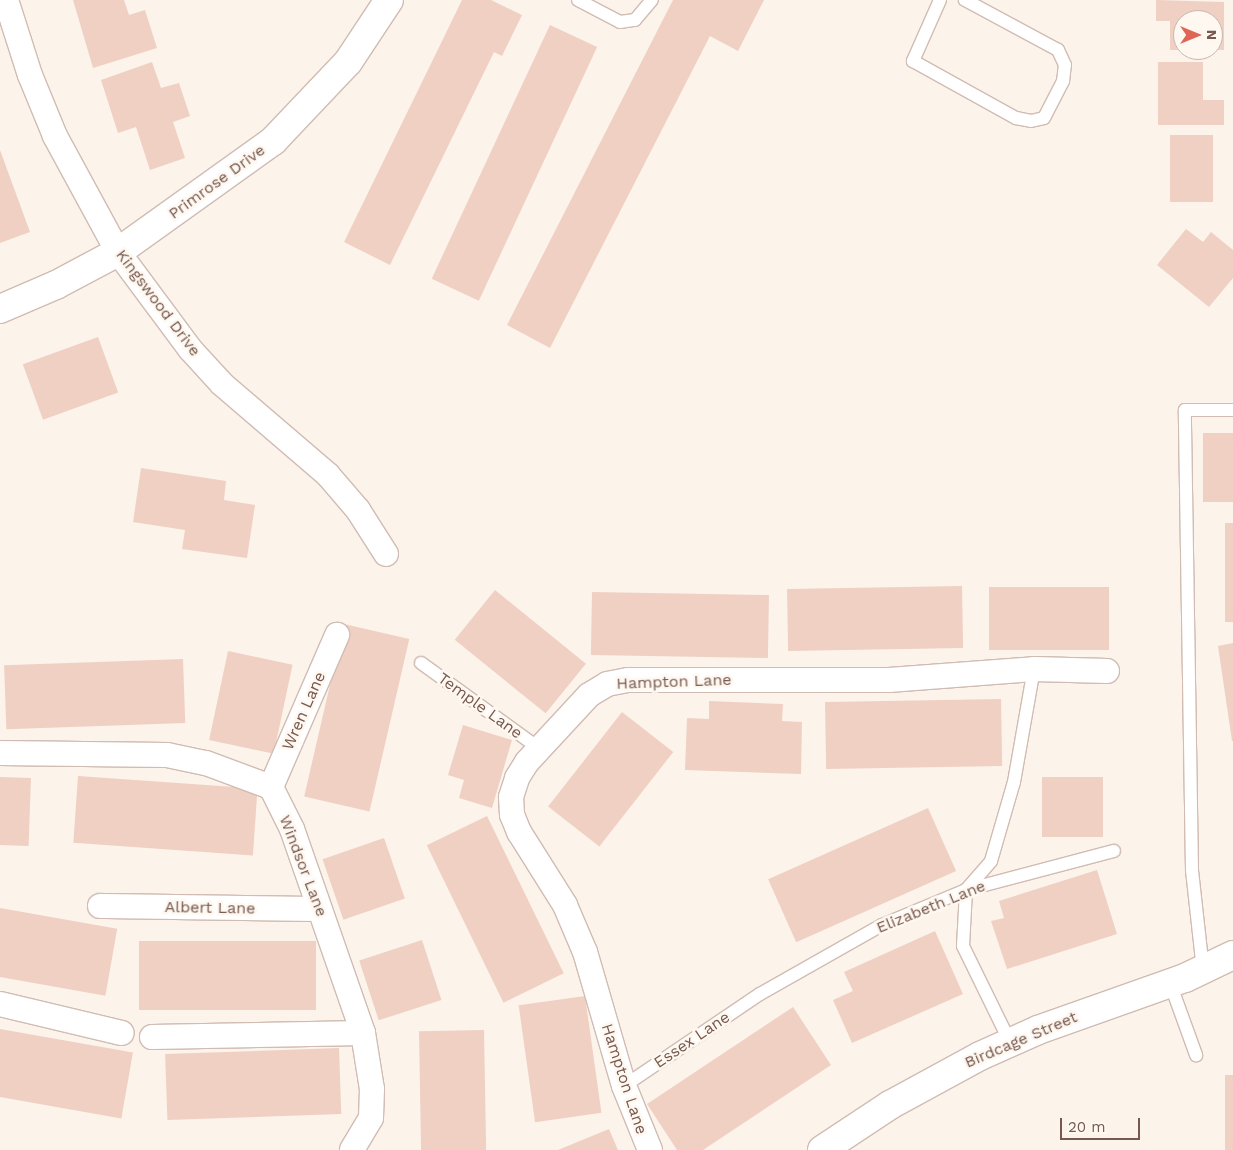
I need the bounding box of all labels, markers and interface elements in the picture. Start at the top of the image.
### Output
north arrow [1173,10,1223,60]
text: N [1204,30,1220,40]
street label: Primrose Drive [165,141,269,223]
street label: Kingswood Drive [112,246,204,360]
street label: Wren Lane [278,669,330,753]
street label: Temple Lane [434,669,526,743]
street label: Hampton Lane [616,670,732,694]
street label: Windsor Lane [275,812,331,920]
street label: Elizabeth Lane [874,876,988,938]
street label: Albert Lane [164,898,256,918]
street label: Essex Lane [650,1008,734,1072]
street label: Birdcage Street [962,1008,1080,1072]
street label: Hampton Lane [597,1021,651,1137]
scale bar [1063,1108,1143,1140]
text: 20 m [1068,1118,1106,1136]

